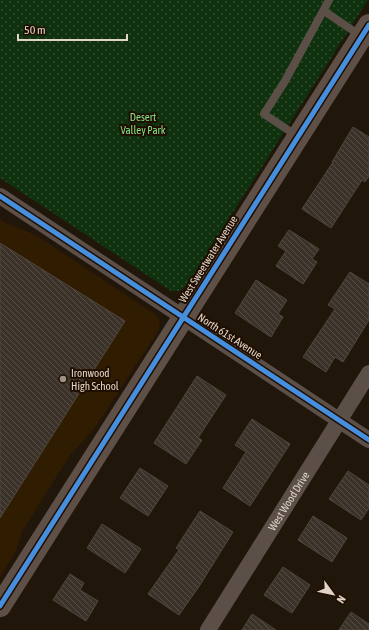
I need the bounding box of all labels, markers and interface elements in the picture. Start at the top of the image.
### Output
scale bar [18,16,127,42]
text: 50 m [24,23,46,37]
park label: Desert Valley Park [120,111,166,136]
street label: West Sweetwater Avenue [176,213,240,305]
street label: North 61st Avenue [196,311,264,361]
place label: Ironwood High School [71,367,119,392]
marker: Ironwood High School [58,374,68,384]
street label: West Wood Drive [266,469,312,533]
north arrow [313,574,353,614]
text: N [335,593,348,605]

